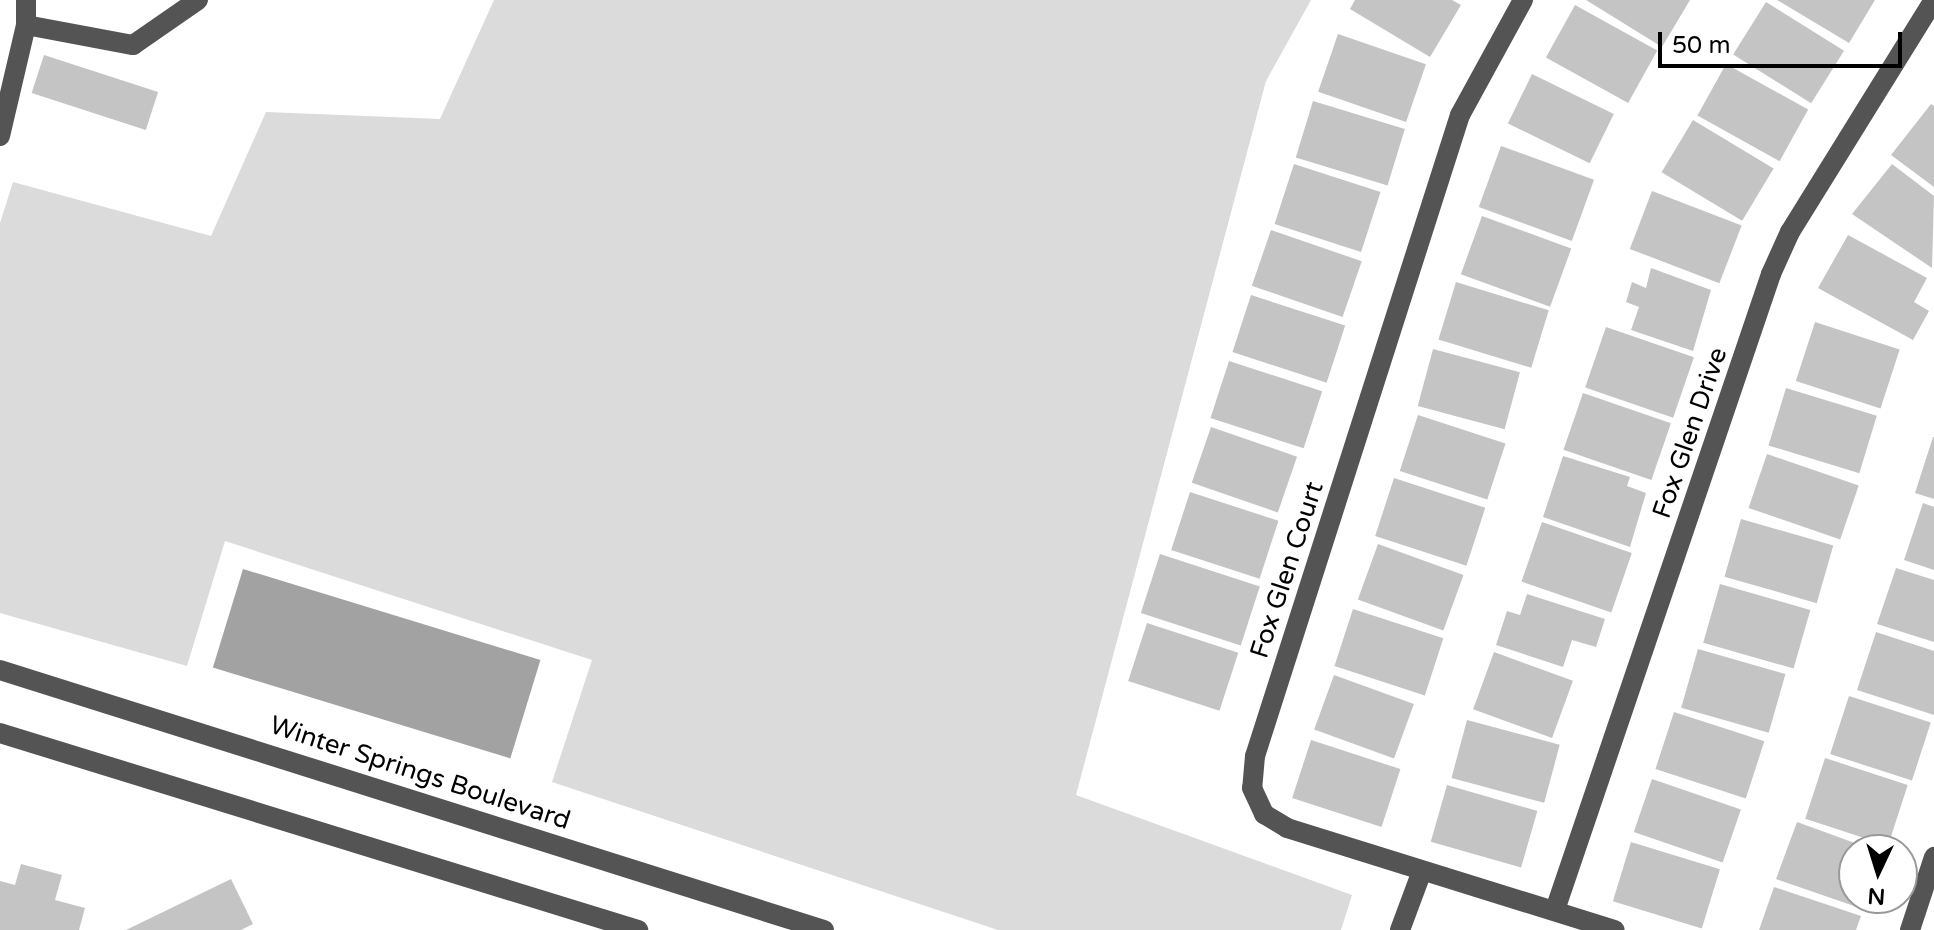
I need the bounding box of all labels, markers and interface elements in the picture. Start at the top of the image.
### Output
scale bar [1662,16,1906,66]
text: 50 m [1672,31,1730,60]
street label: Fox Glen Drive [1646,344,1734,522]
street label: Fox Glen Court [1244,478,1330,662]
street label: Winter Springs Boulevard [266,710,574,836]
north arrow [1838,834,1918,914]
text: N [1867,882,1886,910]

